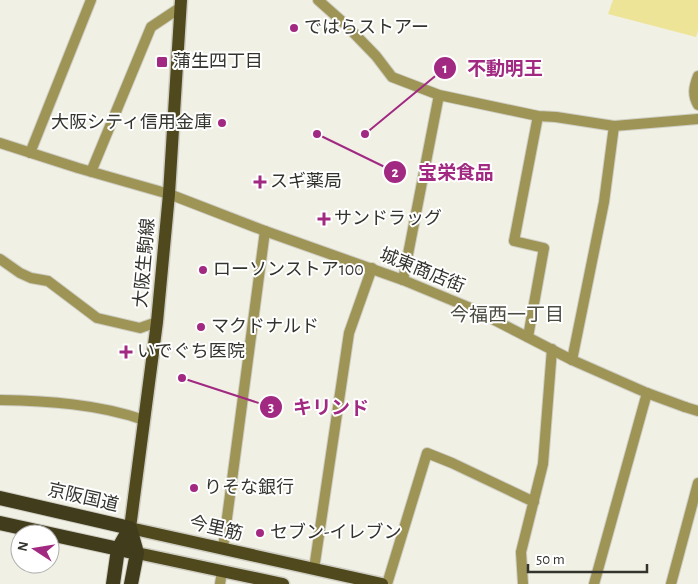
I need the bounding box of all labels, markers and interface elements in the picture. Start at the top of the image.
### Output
place label: ではらストアー [304,18,429,37]
marker: ではらストアー [288,22,300,34]
callout: 不動明王 [432,51,553,85]
place label: 蒲生四丁目 [173,52,263,71]
marker: 蒲生四丁目 [155,55,169,69]
text: 不動明王 [467,59,543,79]
text: 1 [442,61,448,76]
place label: 大阪シティ信用金庫 [51,113,212,132]
marker: 大阪シティ信用金庫 [216,117,228,129]
callout: 宝栄食品 [383,155,504,189]
text: 宝栄食品 [418,163,494,183]
text: 2 [391,165,399,180]
place label: スギ薬局 [270,171,342,191]
marker: スギ薬局 [254,176,266,188]
place label: サンドラッグ [334,208,442,228]
marker: サンドラッグ [318,213,330,225]
street label: 大阪生駒線 [130,217,158,309]
street label: 城東商店街 [377,244,468,296]
place label: ローソンストア100 [213,261,364,279]
marker: ローソンストア100 [197,264,209,276]
district label: 今福西一丁目 [450,304,564,325]
place label: マクドナルド [211,317,319,336]
marker: マクドナルド [195,321,207,333]
place label: いでぐち医院 [137,342,245,361]
marker: いでぐち医院 [119,345,133,359]
callout: キリンド [258,390,379,424]
text: キリンド [293,398,369,418]
text: 3 [268,400,274,415]
place label: りそな銀行 [204,477,294,497]
street label: 京阪国道 [46,479,121,515]
marker: りそな銀行 [188,482,200,494]
street label: 今里筋 [188,513,245,544]
place label: セブン-イレブン [270,522,402,542]
north arrow [10,524,60,574]
marker: セブン-イレブン [254,527,266,539]
text: N [15,540,31,553]
scale bar [528,542,647,574]
text: 50 m [536,552,565,567]

